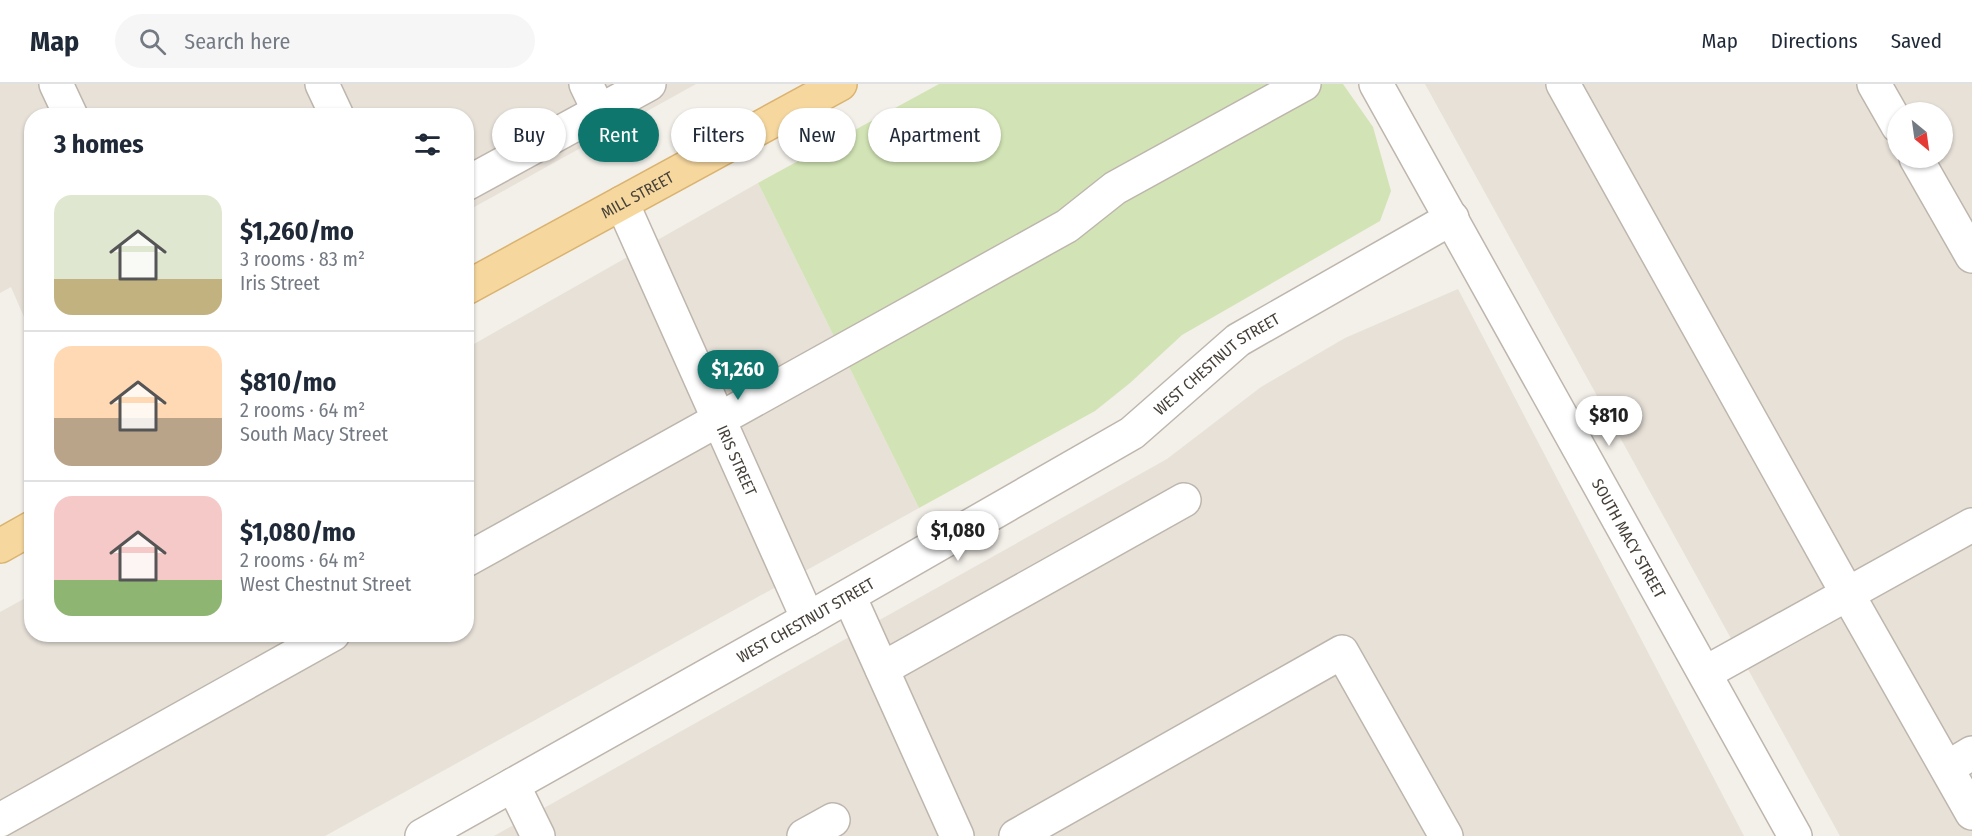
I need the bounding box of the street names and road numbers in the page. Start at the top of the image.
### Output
street label: MILL STREET [598,167,677,222]
street label: WEST CHESTNUT STREET [1150,309,1283,419]
street label: IRIS STREET [713,423,761,499]
street label: SOUTH MACY STREET [1588,475,1670,602]
street label: WEST CHESTNUT STREET [734,574,878,667]

